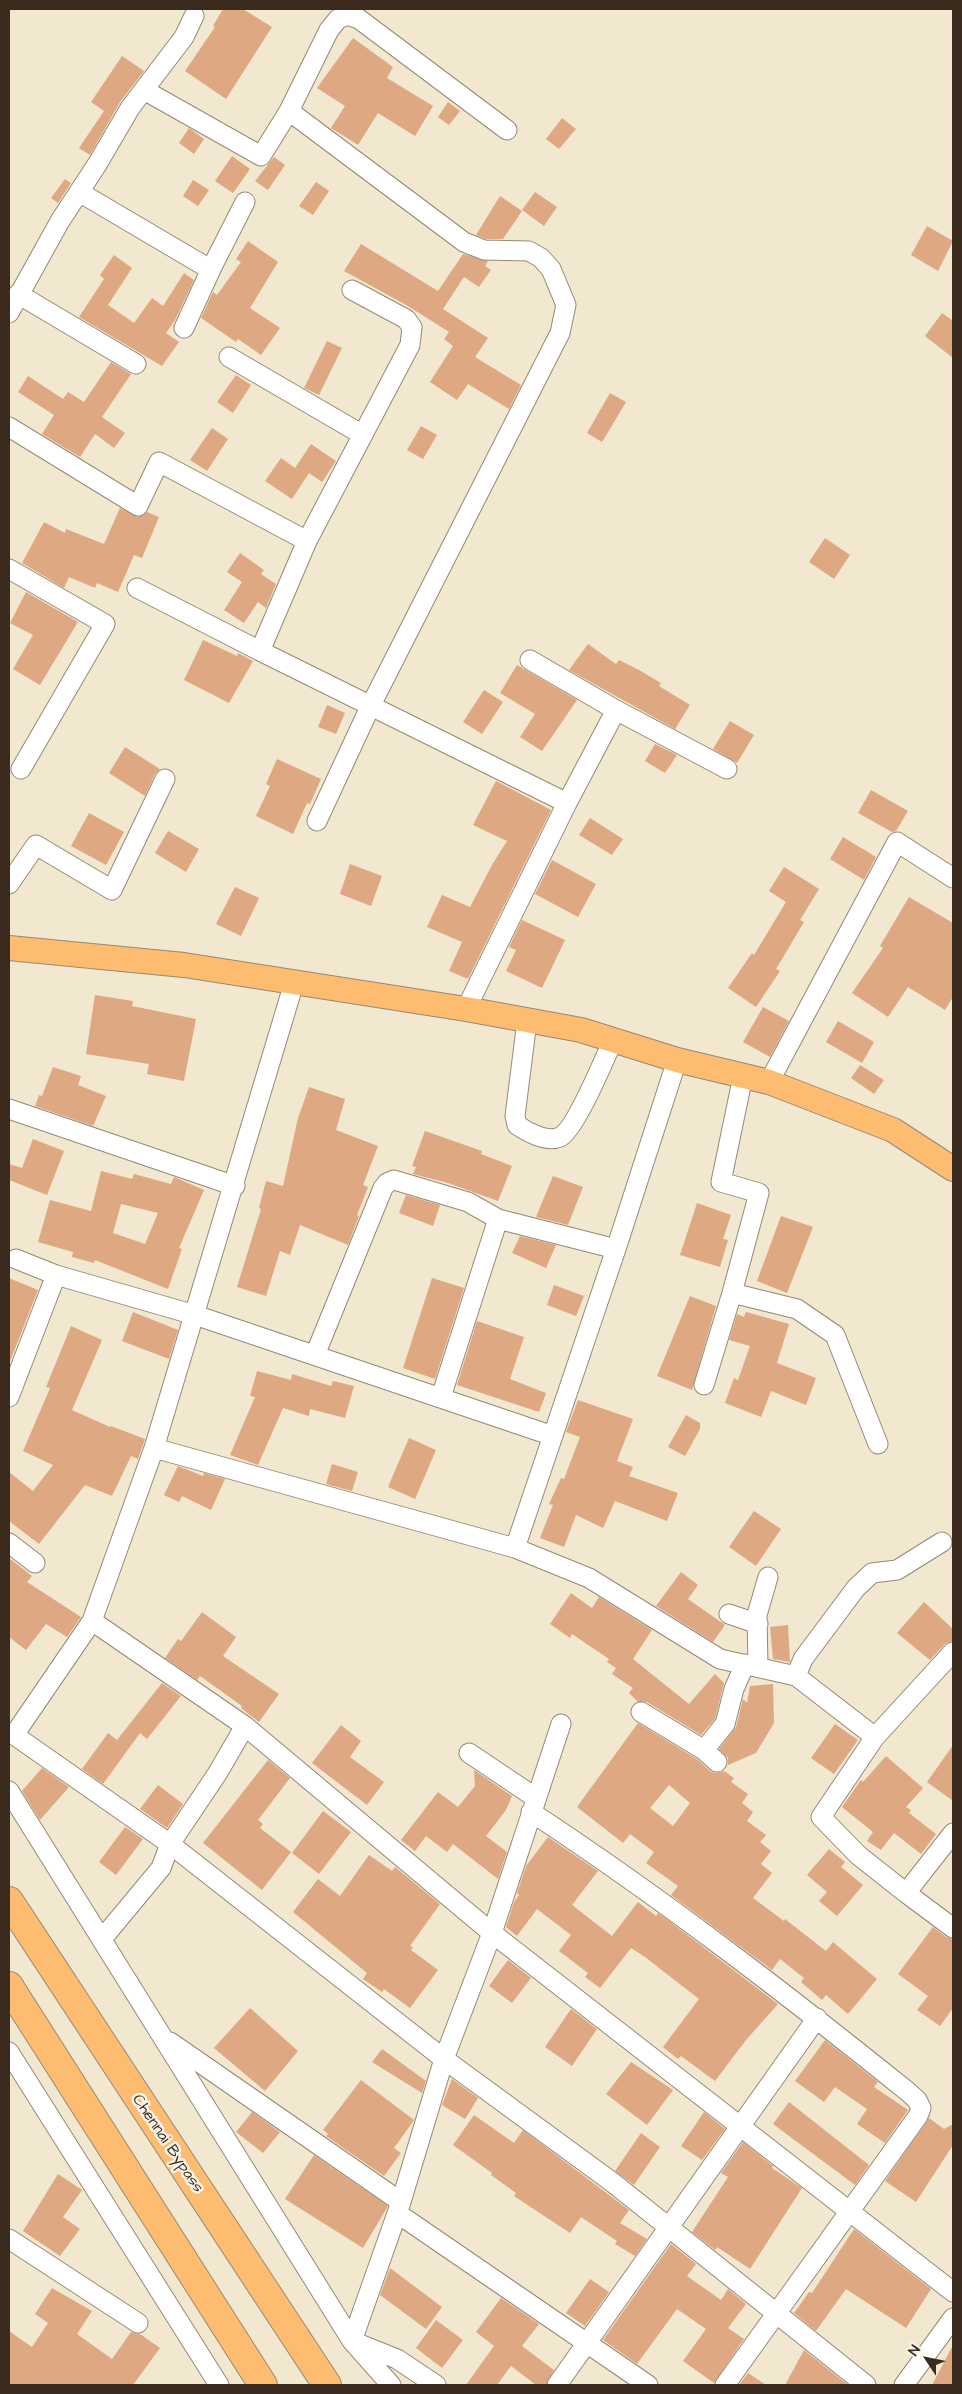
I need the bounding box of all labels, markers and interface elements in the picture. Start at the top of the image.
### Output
street label: Chennai Bypass [127,2091,207,2197]
north arrow [902,2334,952,2384]
text: N [904,2341,925,2360]

